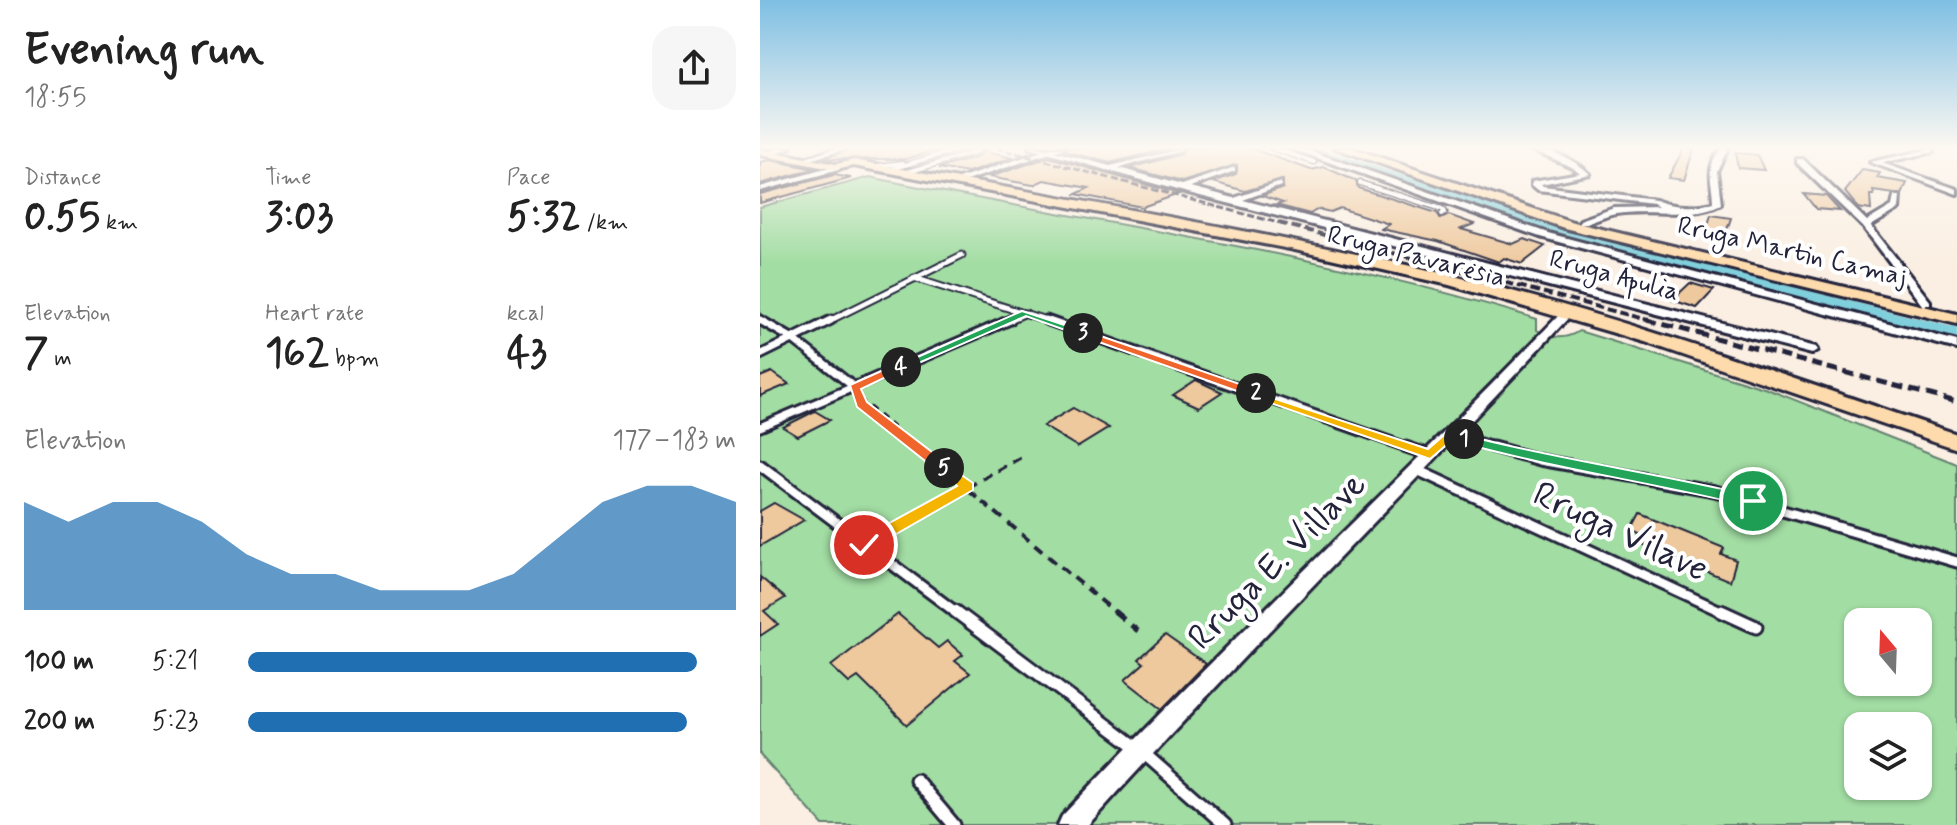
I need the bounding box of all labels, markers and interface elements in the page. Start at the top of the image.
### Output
text: Evening run [24,22,264,80]
button: share [652,26,736,110]
text: 18:55 [24,81,86,115]
text: Distance [24,164,101,192]
text: Time [265,164,311,192]
text: Pace [507,164,550,192]
text: 0.55 [24,192,100,244]
text: 3:03 [265,192,333,244]
text: 5:32 [507,192,581,244]
text: km [100,209,138,237]
text: /km [581,209,628,237]
street label: Rruga Martin Camaj [1673,209,1910,297]
street label: Rruga Pavarësia [1323,219,1508,297]
street label: Rruga Apulia [1545,242,1683,313]
text: Elevation [24,300,111,328]
text: Heart rate [265,300,364,328]
text: kcal [507,300,544,328]
pin: 3 [1063,313,1103,353]
text: 3 [1078,319,1088,347]
text: 7 [24,328,48,380]
text: 162 [265,328,329,380]
text: 43 [507,328,547,380]
text: m [48,345,72,373]
text: bpm [329,345,379,373]
pin: 4 [881,347,921,387]
text: 4 [895,353,907,381]
pin: 2 [1236,373,1276,413]
text: 2 [1251,379,1261,407]
pin: 1 [1444,419,1484,459]
text: Elevation [24,424,126,458]
text: 177–183 m [613,424,736,458]
text: 1 [1459,425,1469,453]
pin: 5 [924,448,964,488]
text: 5 [937,454,951,482]
street label: Rruga E. Villave [1179,463,1379,663]
pin [1719,467,1787,535]
street label: Rruga Vilave [1524,472,1715,596]
icon: arrive [1731,479,1775,523]
pin [830,511,898,579]
icon: check [842,523,886,567]
north arrow [1844,608,1932,696]
map controls [1844,608,1932,800]
text: 100 m [24,645,94,679]
text: 5:21 [152,645,198,679]
text: 200 m [24,705,95,739]
text: 5:23 [152,705,198,739]
button: layers [1844,712,1932,800]

